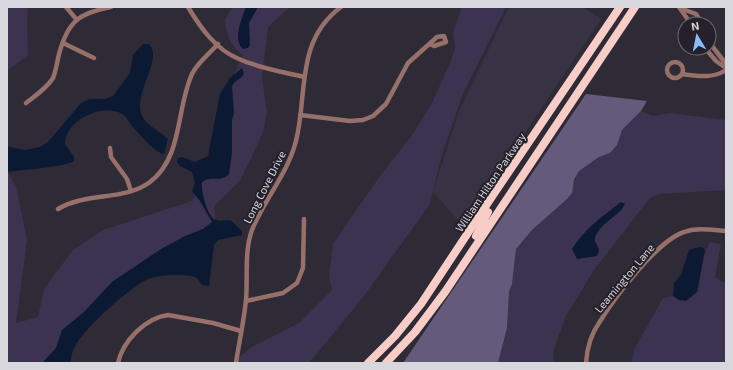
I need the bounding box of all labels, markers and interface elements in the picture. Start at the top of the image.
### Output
north arrow [677,16,717,56]
text: N [690,19,700,33]
street label: William Hilton Parkway [452,130,528,234]
street label: Long Cove Drive [240,149,288,225]
street label: Leamington Lane [591,241,657,315]

